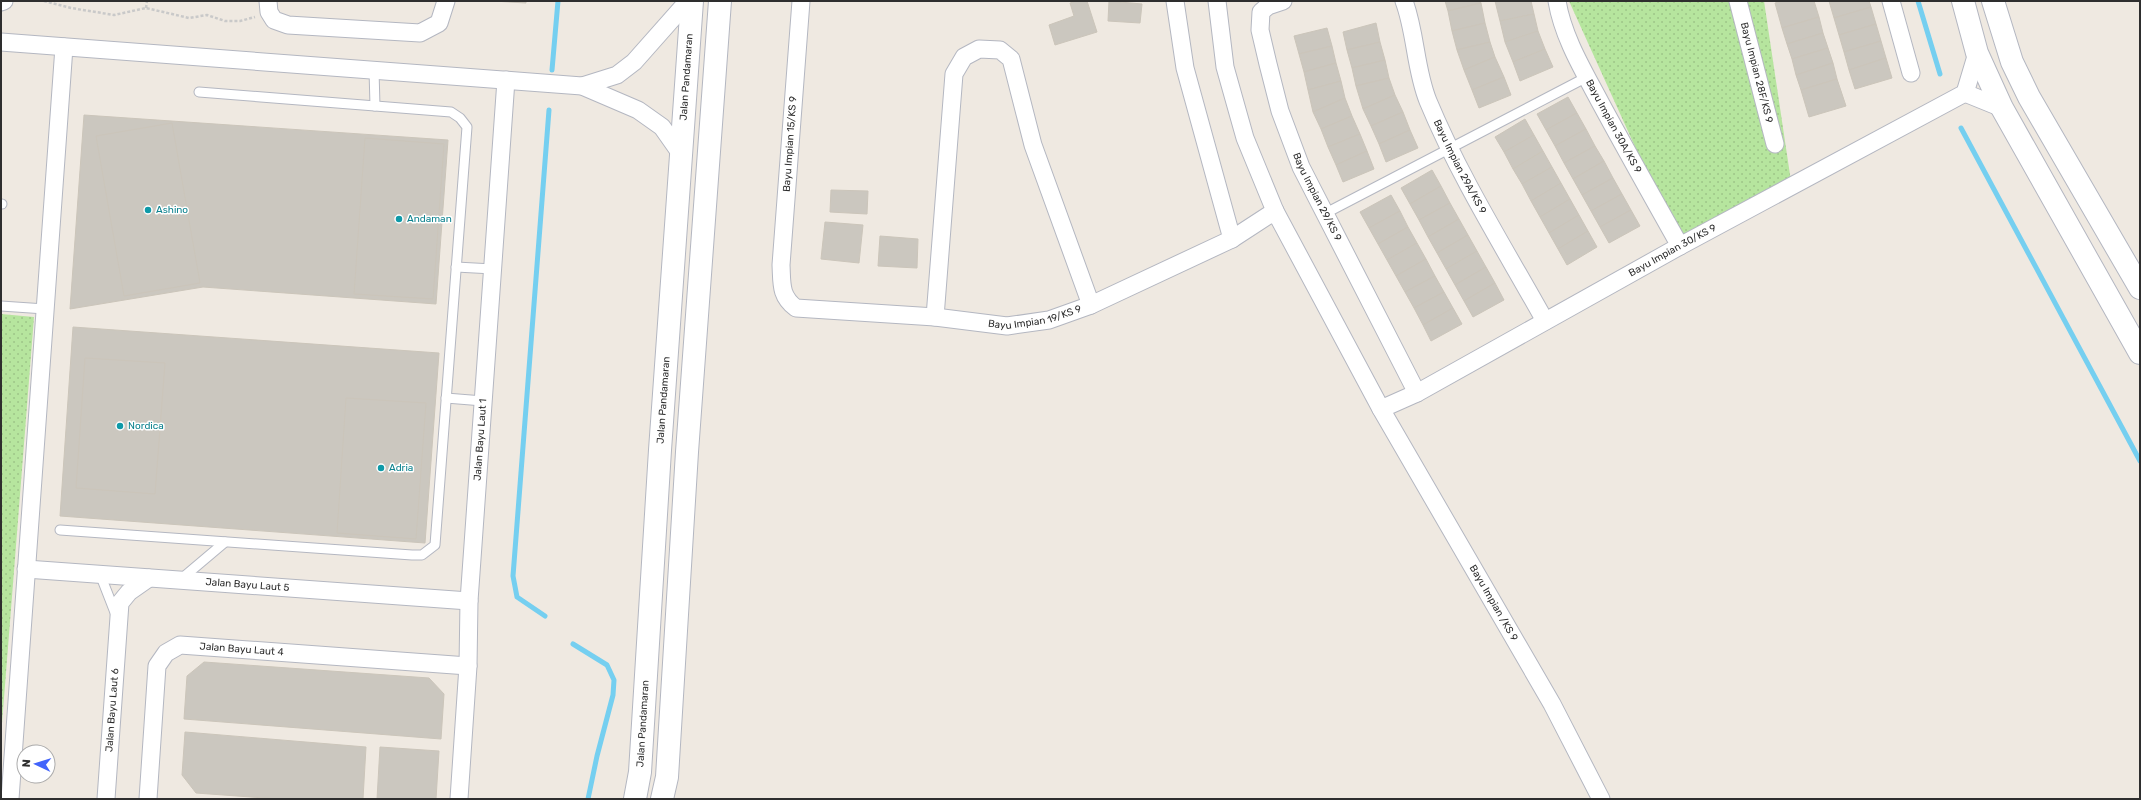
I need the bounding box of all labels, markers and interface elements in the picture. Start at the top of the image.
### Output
street label: Bayu Impian 28F/KS 9 [1738,21,1775,124]
street label: Jalan Pandamaran [677,33,696,121]
street label: Bayu Impian 30A/KS 9 [1583,77,1644,175]
street label: Bayu Impian 15/KS 9 [781,96,799,192]
street label: Bayu Impian 29A/KS 9 [1431,118,1489,216]
street label: Bayu Impian 29/KS 9 [1290,151,1344,243]
place label: Ashino [156,204,188,216]
marker: Ashino [143,205,153,215]
place label: Andaman [407,213,452,225]
marker: Andaman [394,214,404,224]
street label: Bayu Impian 30/KS 9 [1627,222,1718,279]
street label: Bayu Impian 19/KS 9 [987,303,1083,332]
street label: Jalan Pandamaran [654,356,673,444]
street label: Jalan Bayu Laut 1 [472,398,489,481]
place label: Nordica [128,420,164,432]
marker: Nordica [115,421,125,431]
place label: Adria [389,462,413,474]
marker: Adria [376,463,386,473]
street label: Bayu Impian /KS 9 [1467,563,1520,643]
street label: Jalan Bayu Laut 5 [205,576,290,594]
street label: Jalan Bayu Laut 4 [199,640,284,659]
street label: Jalan Bayu Laut 6 [103,668,121,753]
street label: Jalan Pandamaran [634,680,652,768]
north arrow [16,744,56,784]
text: N [20,759,33,768]

